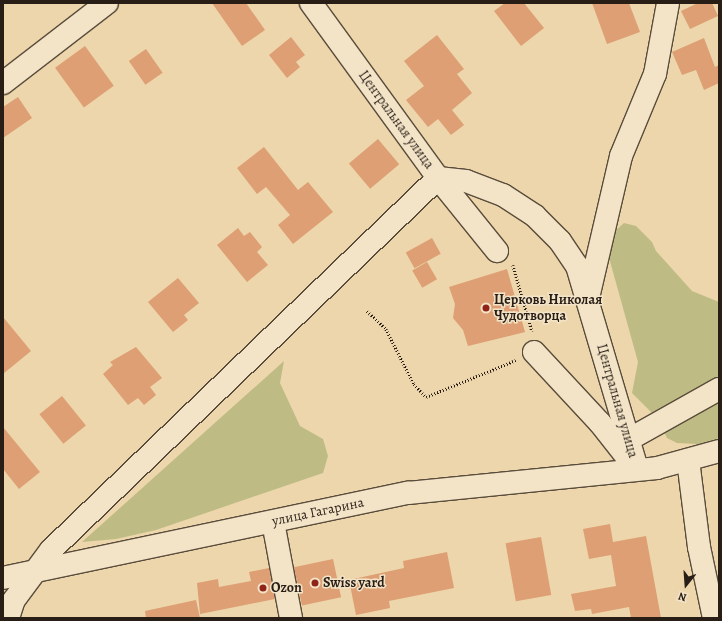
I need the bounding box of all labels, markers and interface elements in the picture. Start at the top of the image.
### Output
street label: Центральная улица [355,68,437,172]
place label: Церковь Николая Чудотворца [494,292,602,324]
marker: Церковь Николая Чудотворца [481,303,491,313]
street label: Центральная улица [593,342,641,460]
street label: улица Гагарина [271,494,365,530]
north arrow [666,565,706,605]
place label: Swiss yard [323,575,385,591]
marker: Swiss yard [310,578,320,588]
place label: Ozon [271,580,302,596]
marker: Ozon [258,583,268,593]
text: N [676,589,688,605]

